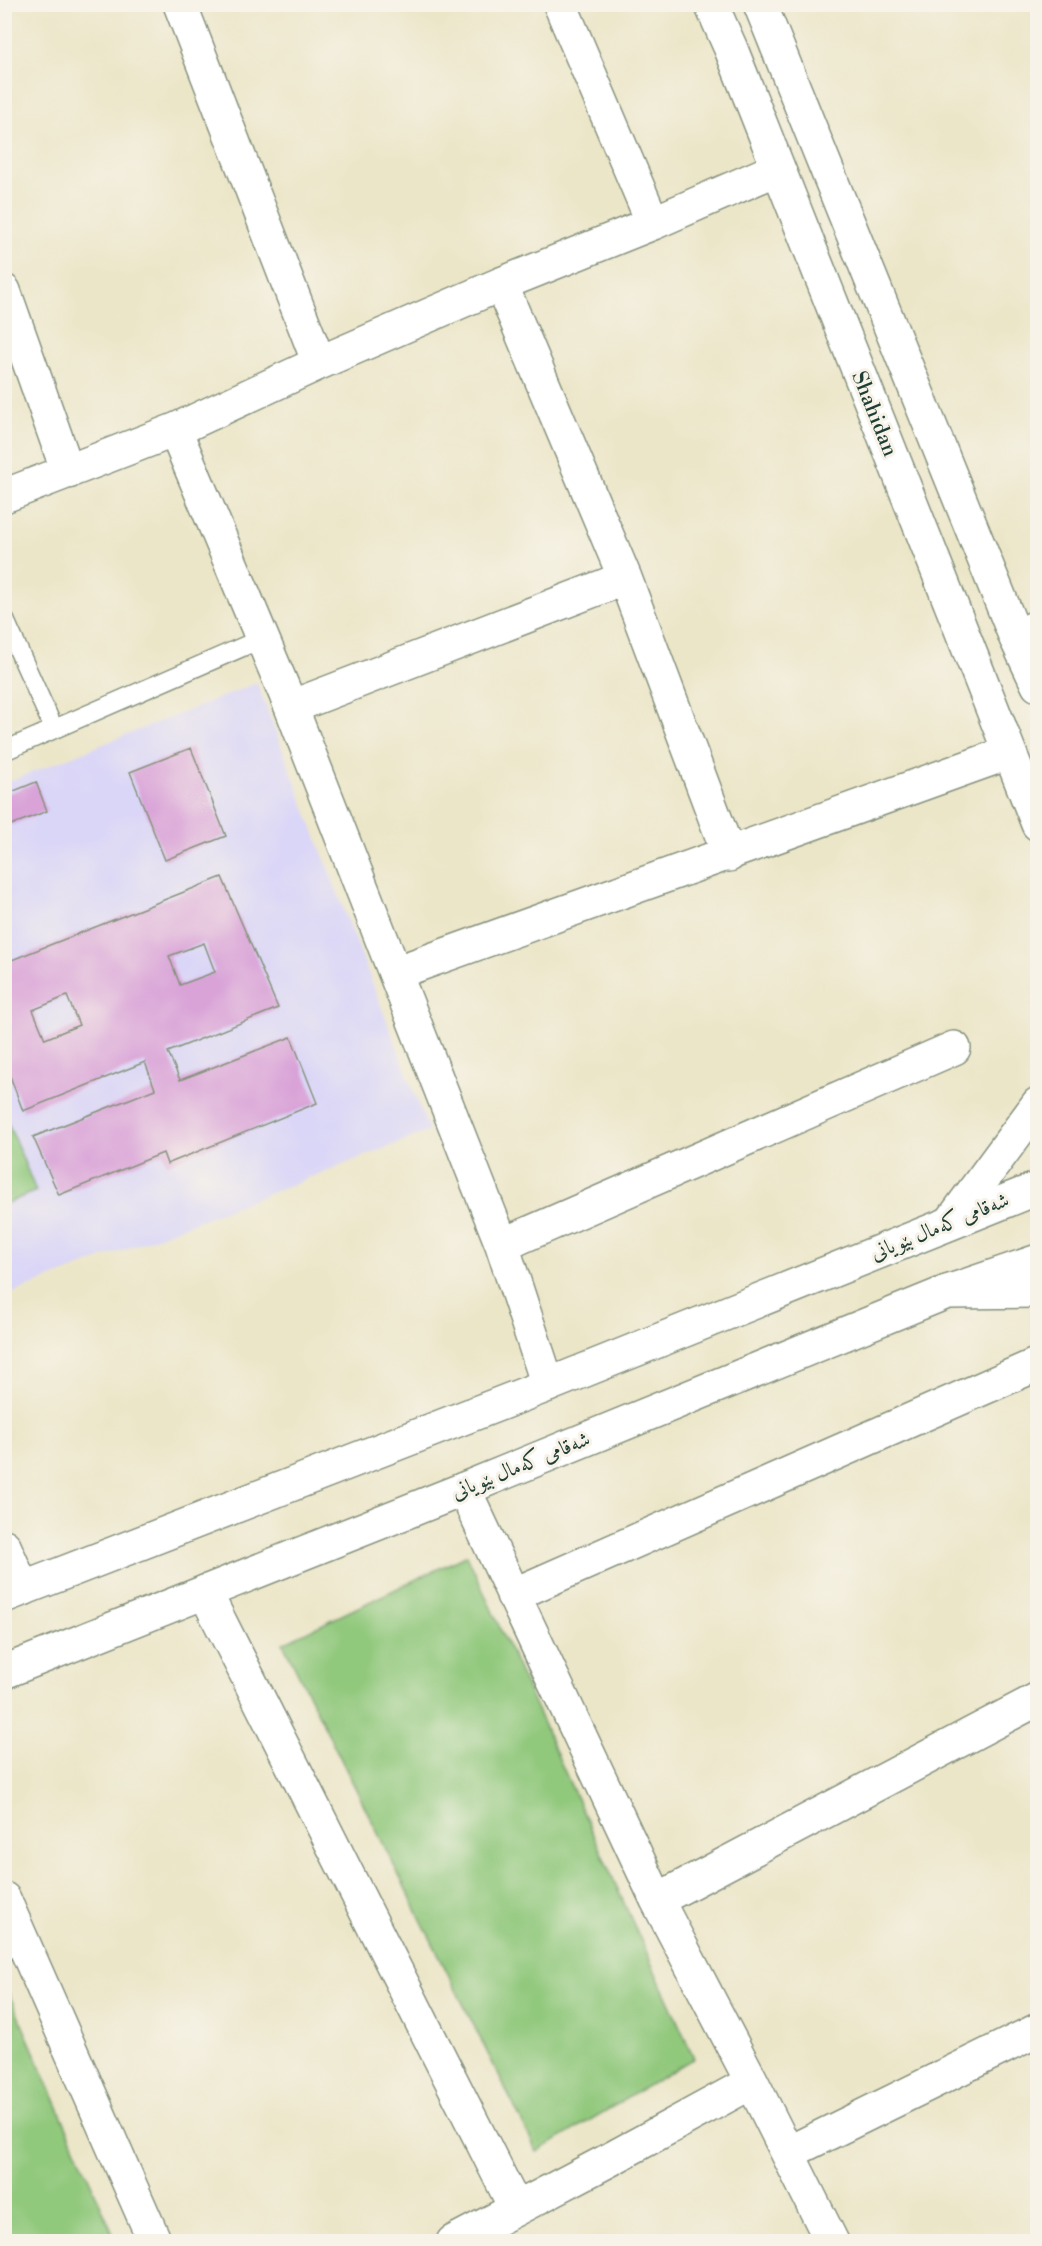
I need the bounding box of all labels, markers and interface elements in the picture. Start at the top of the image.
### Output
street label: Shahidan [845,368,903,461]
street label: شەقامی کەمال بێویانی [866,1186,1013,1267]
street label: شەقامی کەمال بێویانی [447,1425,594,1506]

